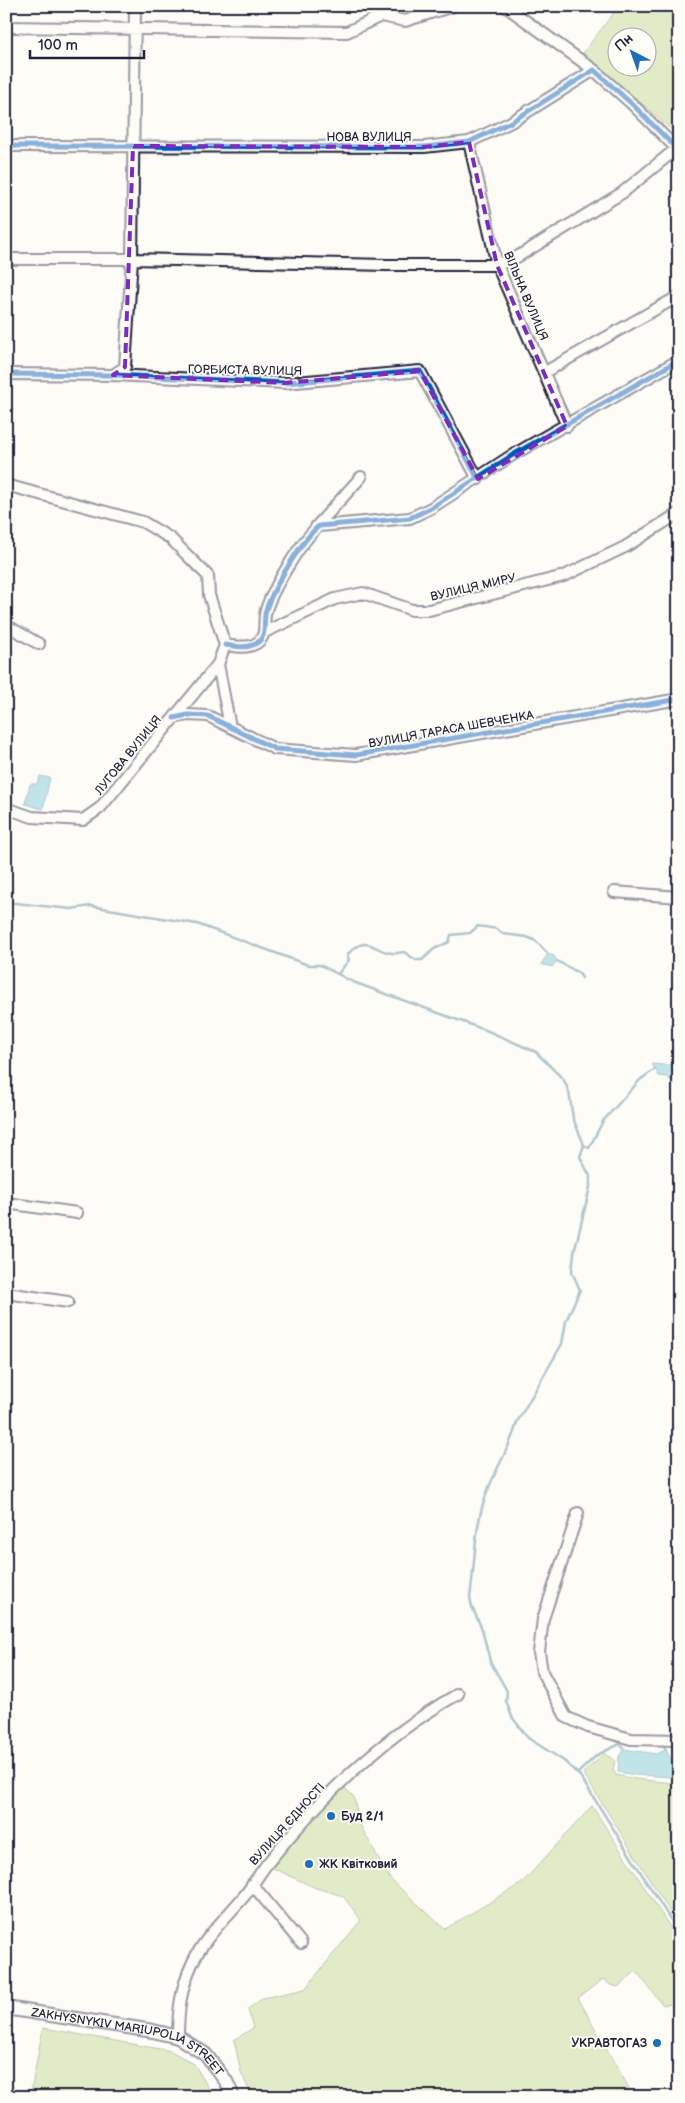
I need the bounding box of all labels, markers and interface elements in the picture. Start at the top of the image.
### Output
scale bar [30,28,144,60]
north arrow [608,28,658,78]
text: Пн [611,30,636,55]
text: 100 m [38,36,78,55]
street label: НОВА ВУЛИЦЯ [326,130,412,145]
street label: ВІЛЬНА ВУЛИЦЯ [500,249,551,343]
street label: ГОРБИСТА ВУЛИЦЯ [188,362,302,379]
street label: ВУЛИЦЯ МИРУ [429,570,517,605]
street label: ВУЛИЦЯ ТАРАСА ШЕВЧЕНКА [367,707,535,751]
street label: ЛУГОВА ВУЛИЦЯ [91,713,165,799]
street label: ВУЛИЦЯ ЄДНОСТІ [246,1780,328,1869]
place label: Буд 2/1 [341,1809,384,1824]
marker: Буд 2/1 [325,1810,337,1822]
place label: ЖК Квітковий [319,1857,398,1872]
marker: ЖК Квітковий [303,1858,315,1870]
street label: ZAKHYSNYKIV MARIUPOLIA STREET [29,2005,227,2080]
place label: УКРАВТОГАЗ [571,2036,648,2051]
marker: УКРАВТОГАЗ [651,2037,663,2049]

